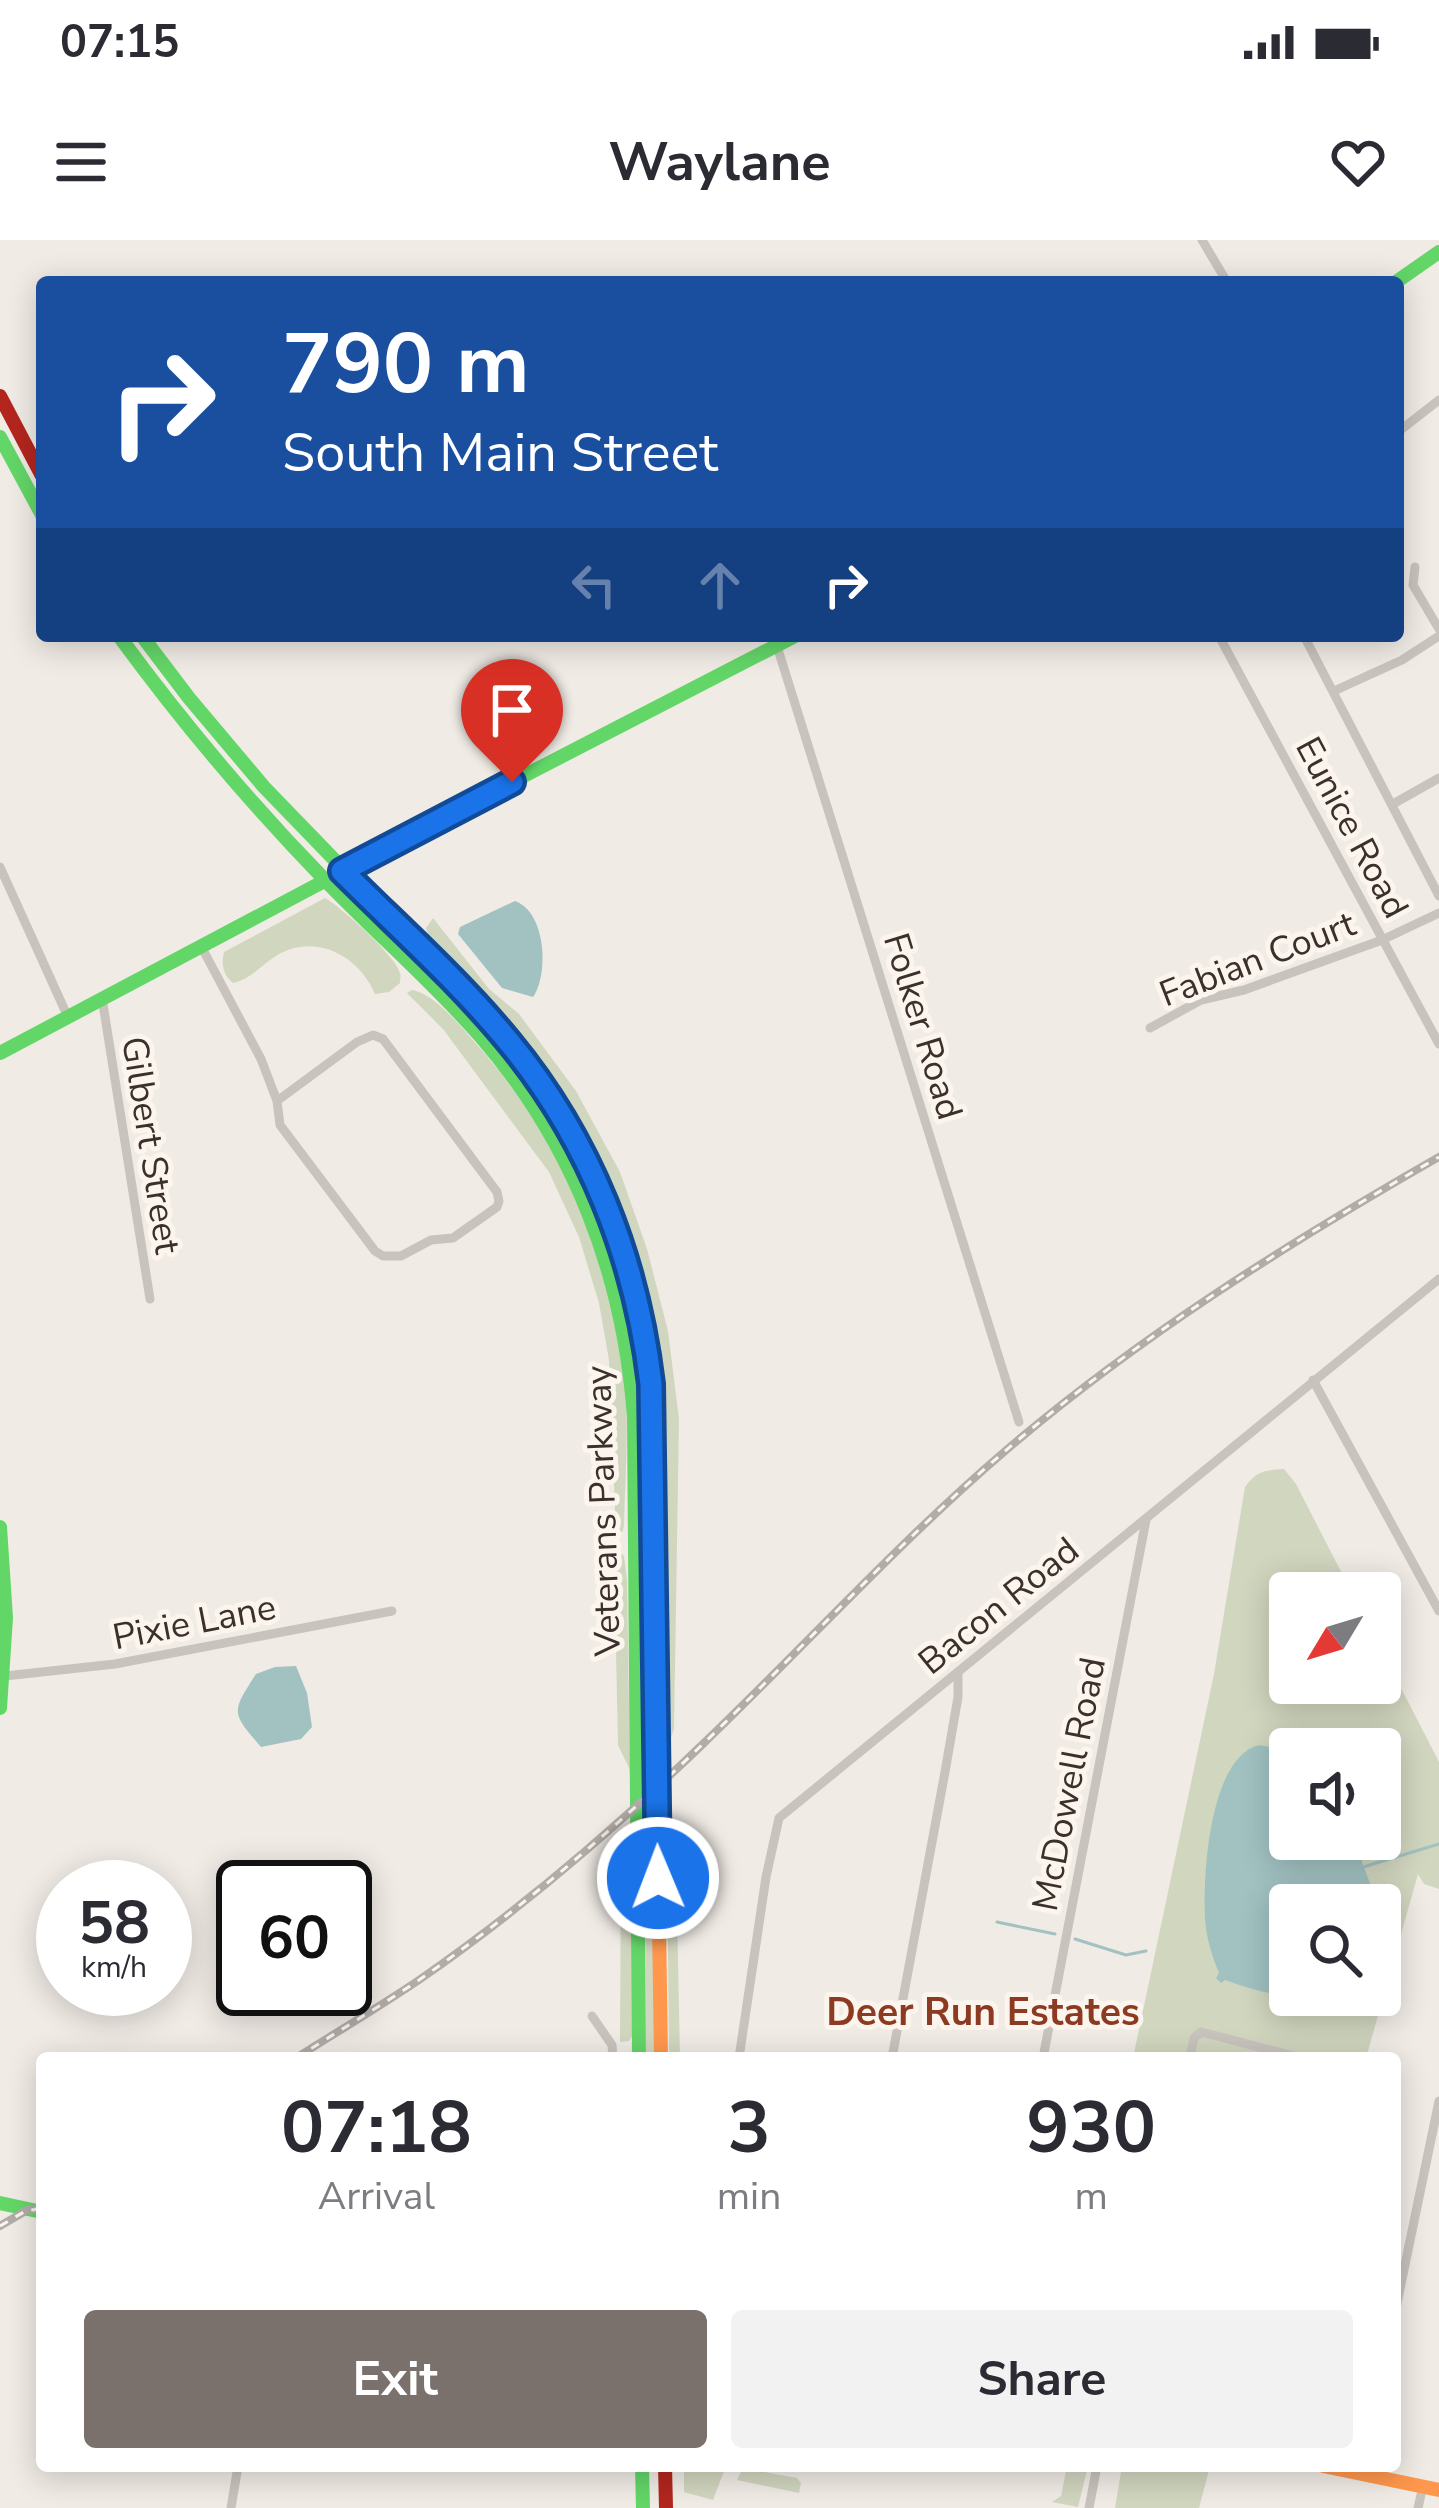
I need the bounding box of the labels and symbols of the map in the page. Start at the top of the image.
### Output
pin [461,659,563,782]
street label: Eunice Road [1283,729,1420,927]
street label: Fabian Court [1153,900,1363,1019]
street label: Folker Road [871,927,974,1126]
street label: Gilbert Street [109,1033,192,1258]
street label: Veterans Parkway [574,1364,633,1658]
street label: Bacon Road [908,1526,1089,1686]
north arrow [1269,1572,1401,1704]
street label: Pixie Lane [109,1583,280,1662]
street label: McDowell Road [1021,1653,1118,1915]
position arrow [595,1815,721,1941]
speed limit sign: 60 [216,1860,372,2016]
district label: Deer Run Estates [826,1986,1140,2039]

